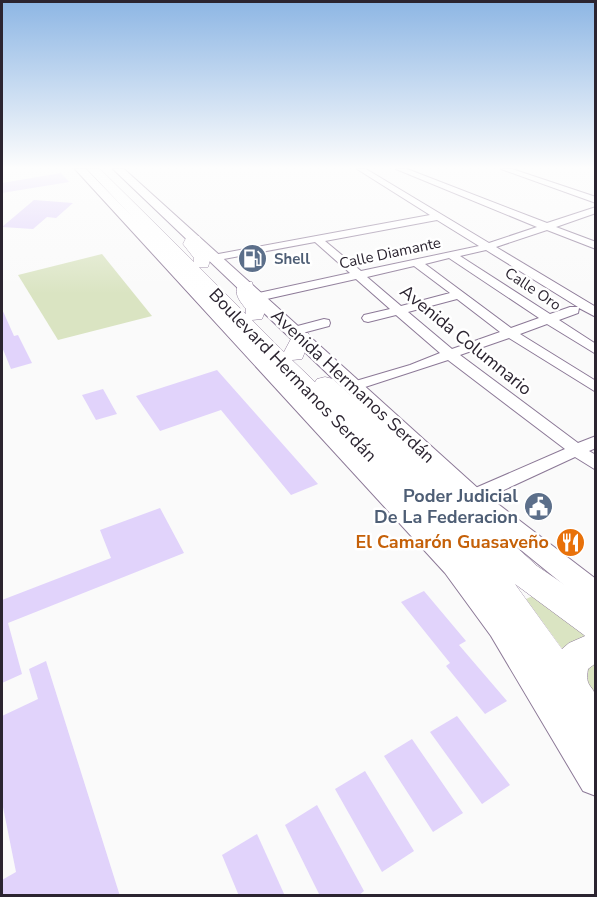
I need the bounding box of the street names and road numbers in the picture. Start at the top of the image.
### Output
street label: Calle Diamante [337,232,443,274]
street label: Calle Oro [501,263,565,315]
street label: Avenida Columnario [395,279,537,401]
street label: Boulevard Hermanos Serdán [204,283,382,467]
street label: Avenida Hermanos Serdán [266,304,440,468]

